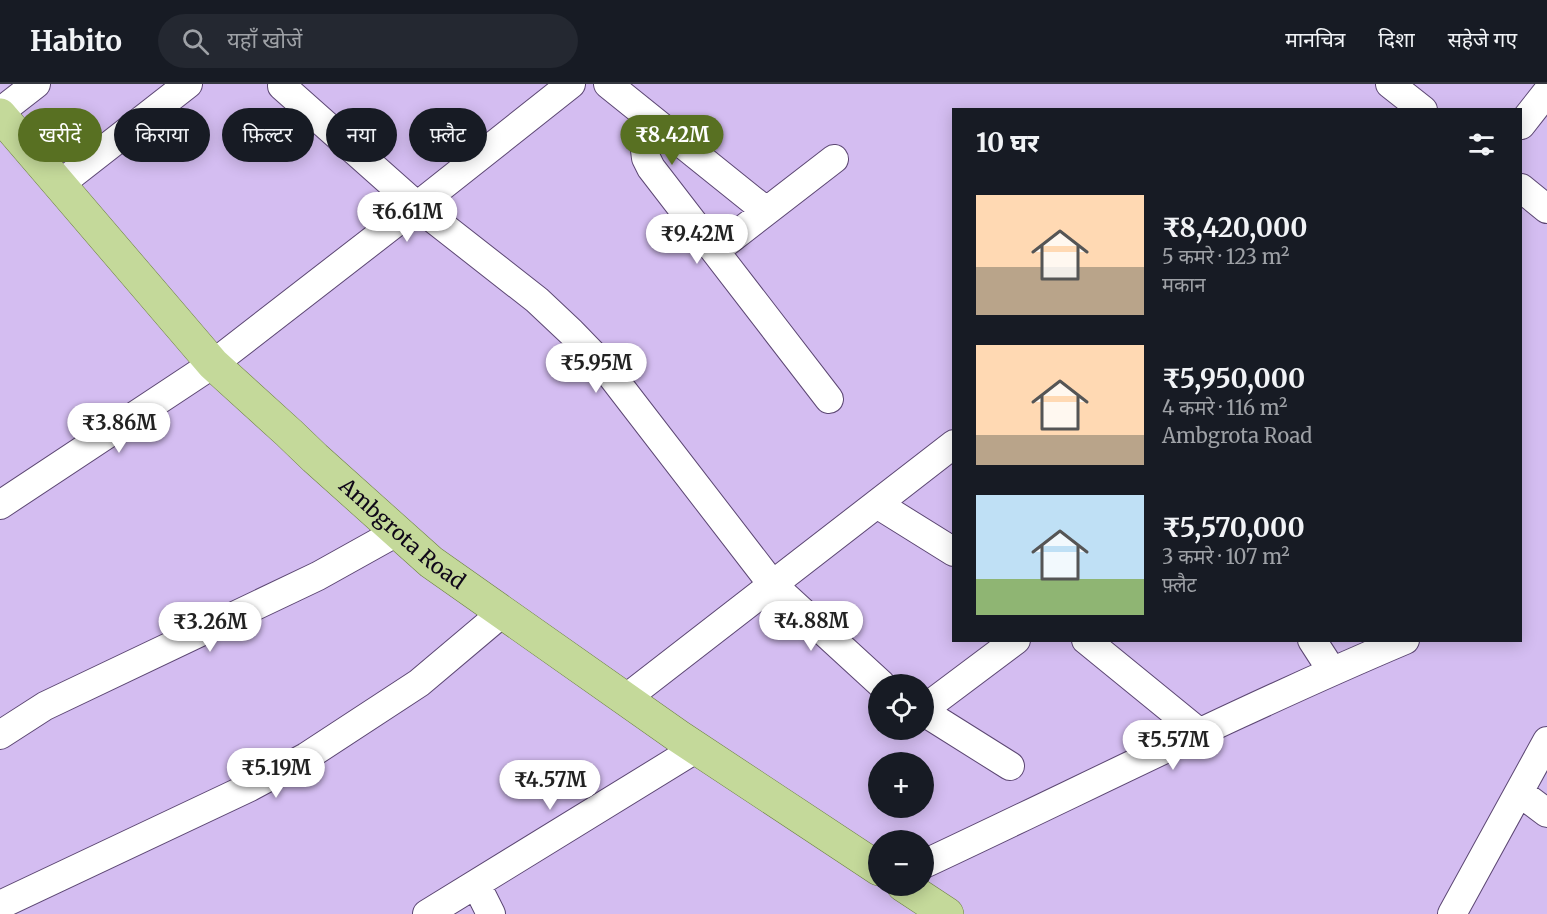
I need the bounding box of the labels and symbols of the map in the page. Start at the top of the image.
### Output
pin: ₹8.42M [623,115,721,166]
pin: ₹6.61M [358,192,456,243]
pin: ₹9.42M [648,214,746,265]
pin: ₹5.95M [547,343,645,394]
pin: ₹3.86M [70,403,168,454]
street label: Ambgrota Road [333,471,471,595]
pin: ₹4.88M [762,601,860,652]
pin: ₹3.26M [161,602,259,653]
pin: ₹5.57M [1124,720,1222,771]
pin: ₹5.19M [227,748,325,799]
pin: ₹4.57M [501,760,599,811]

